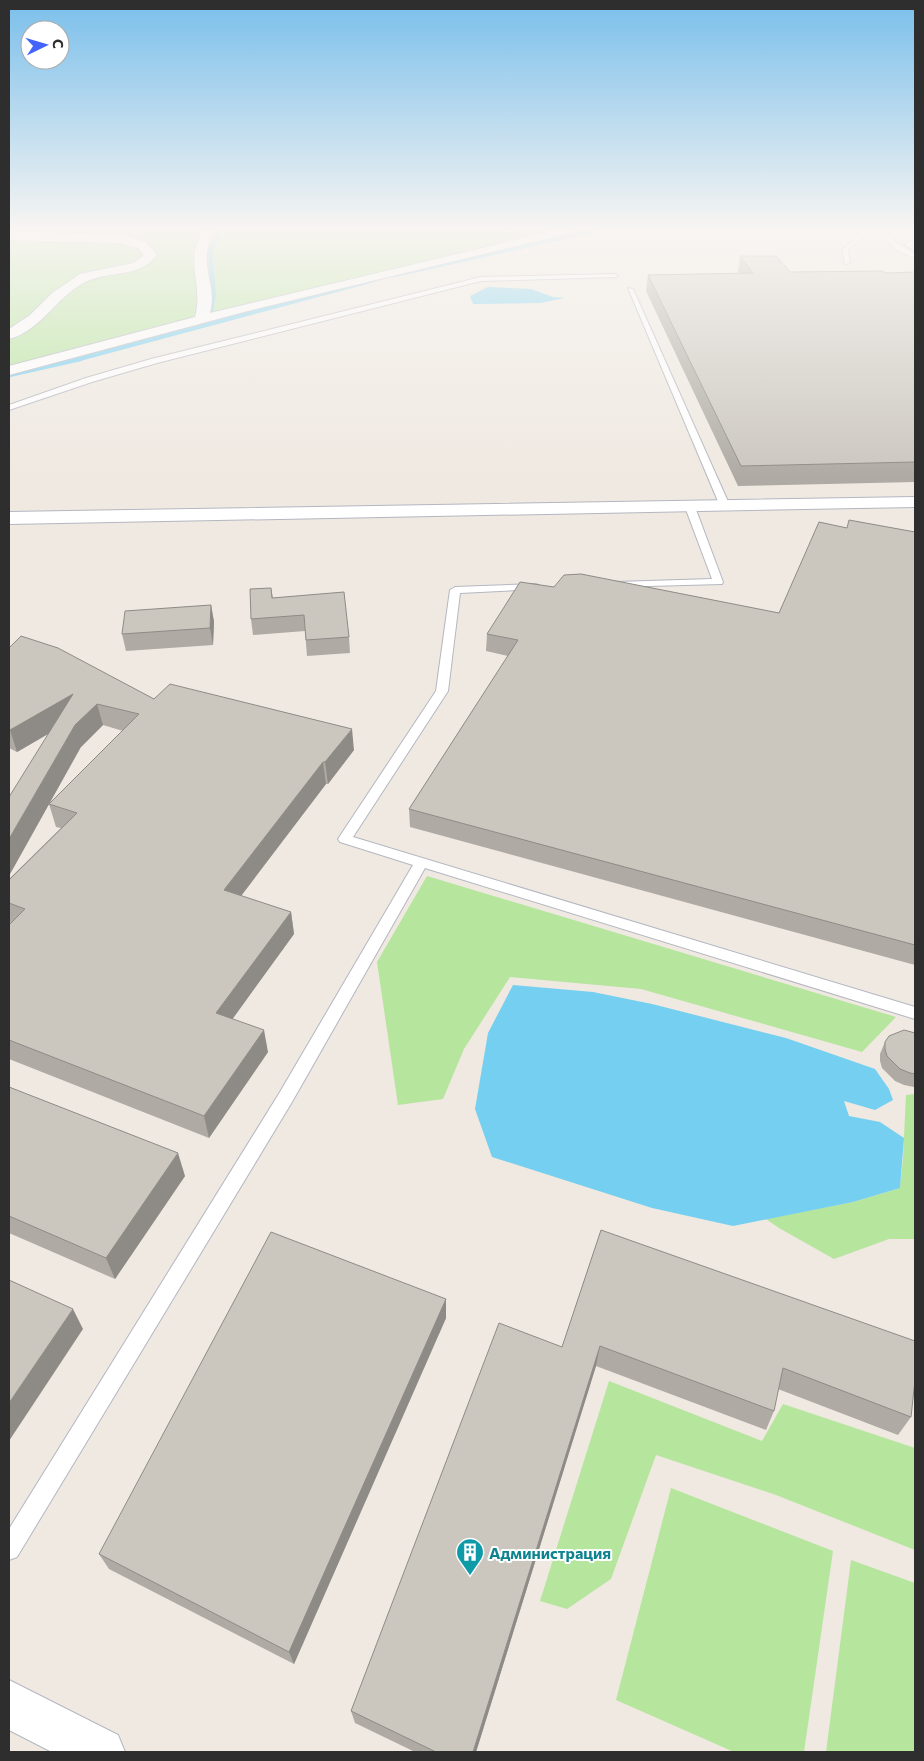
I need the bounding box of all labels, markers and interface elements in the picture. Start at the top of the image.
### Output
north arrow [20,20,70,70]
text: С [50,38,67,49]
building icon: Администрация [455,1537,485,1576]
place label: Администрация [489,1543,611,1562]

